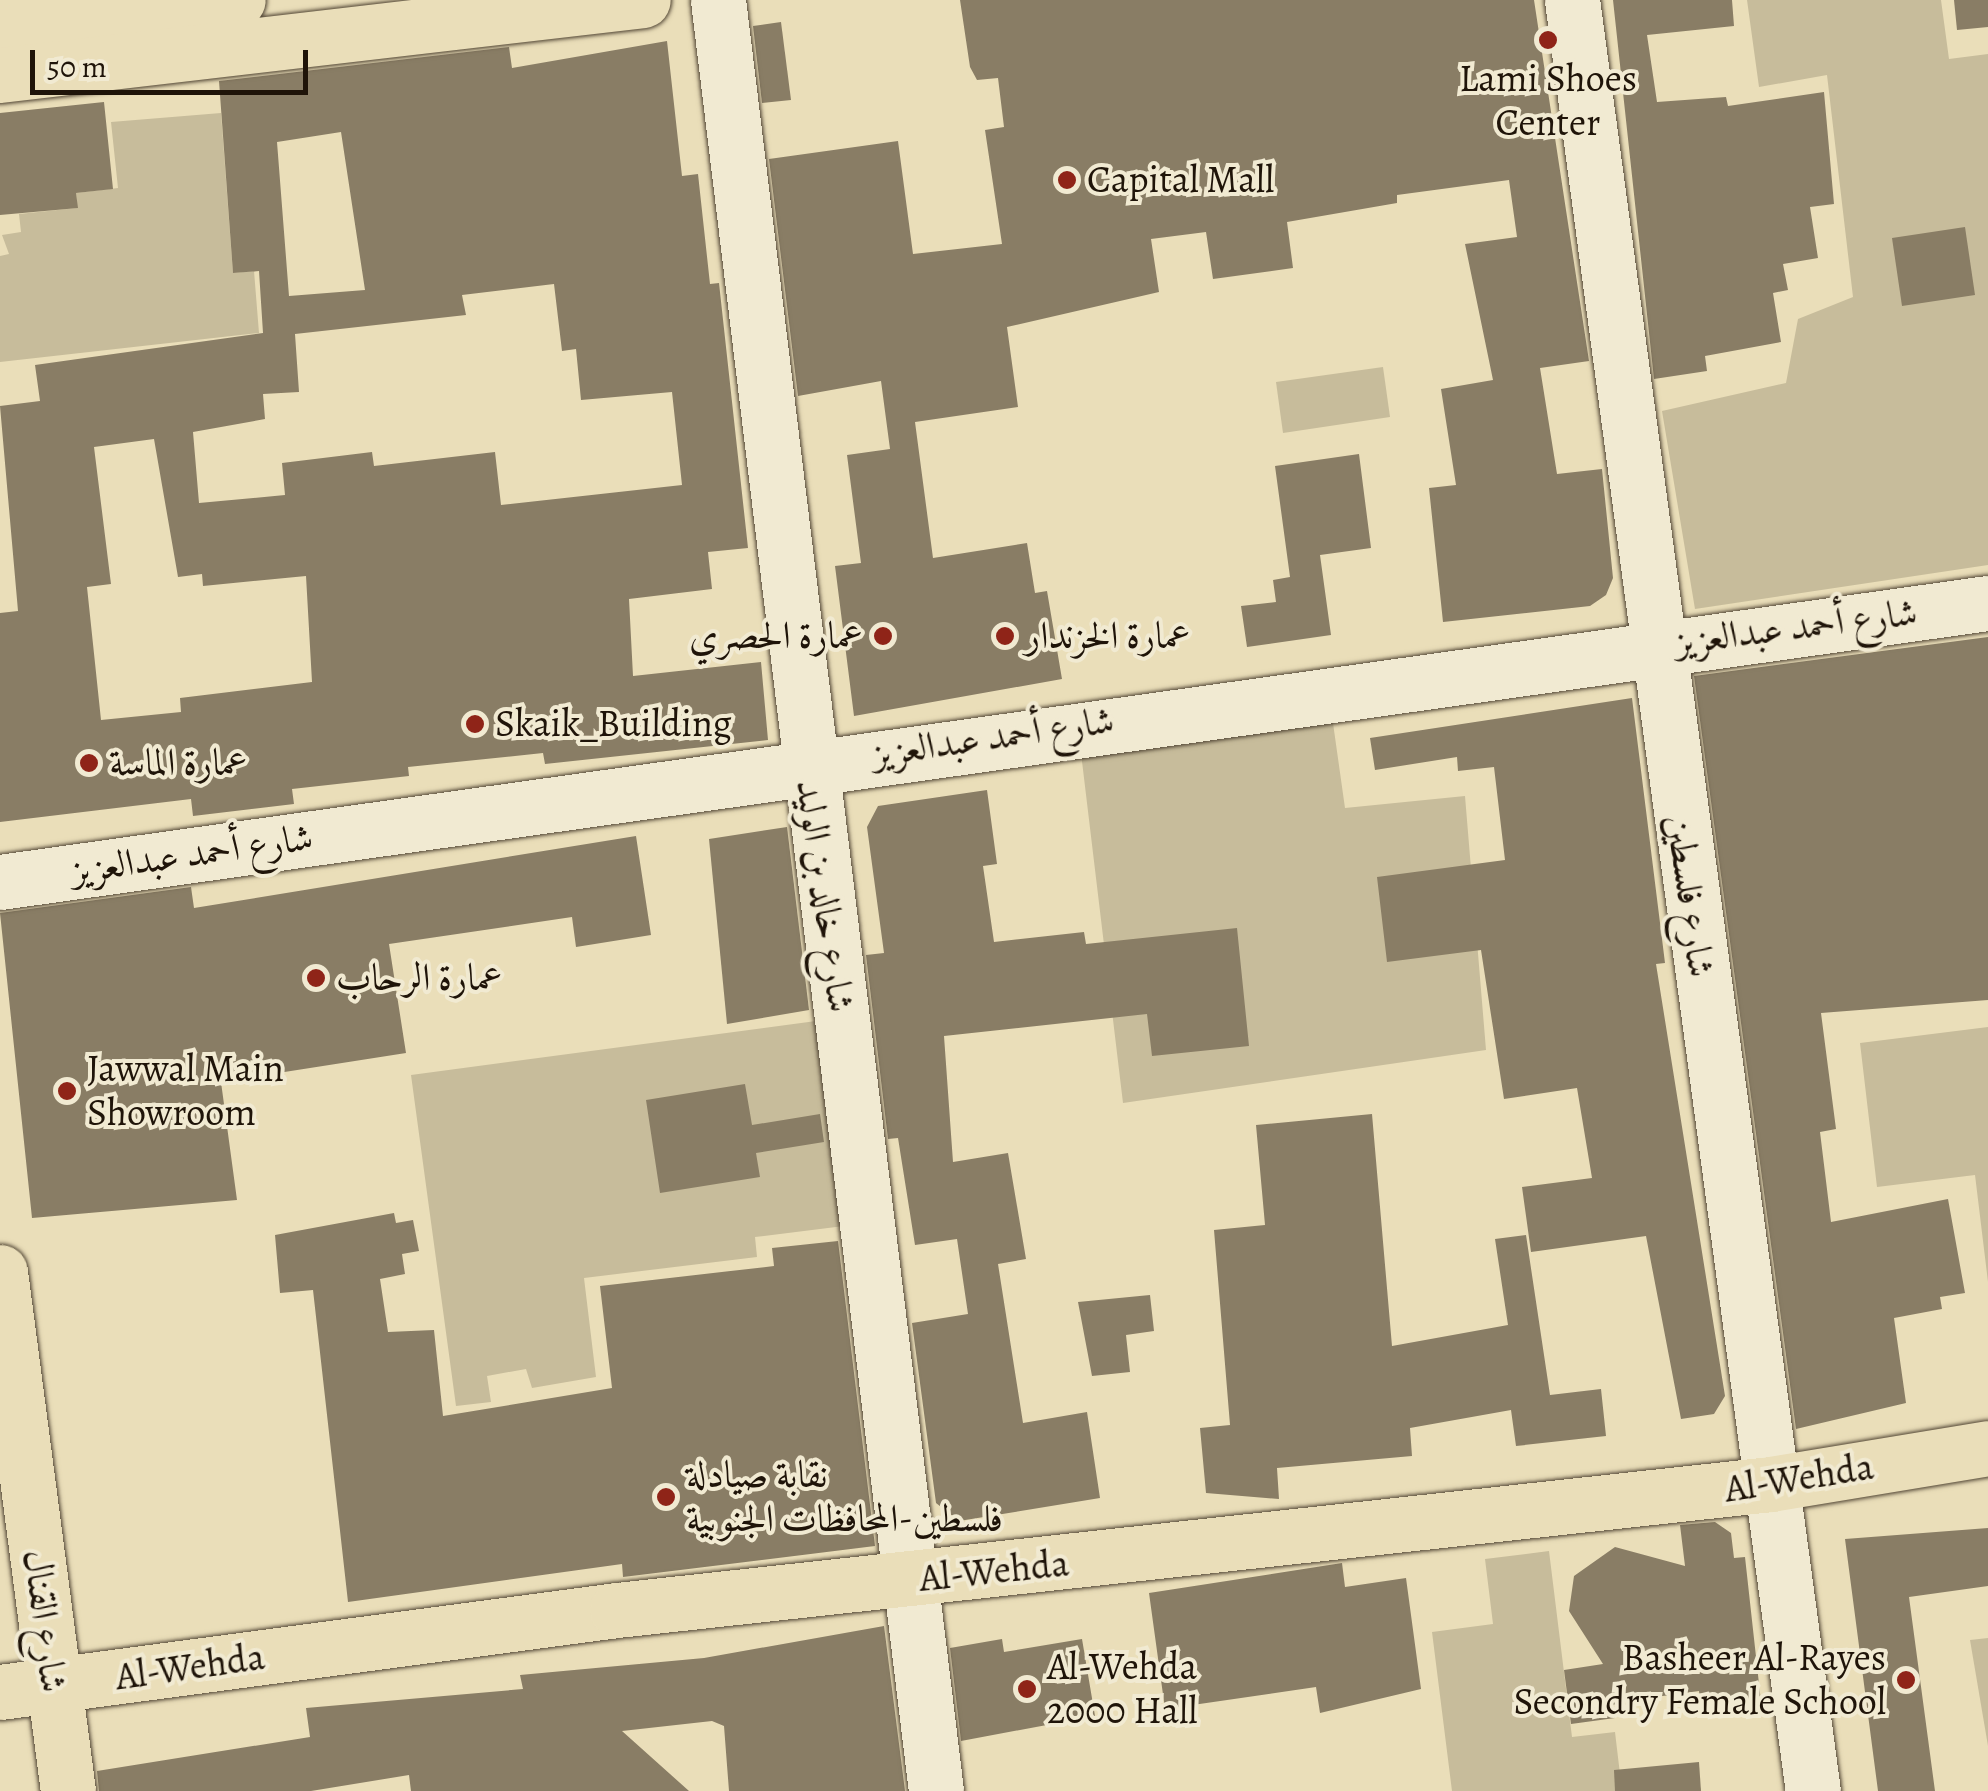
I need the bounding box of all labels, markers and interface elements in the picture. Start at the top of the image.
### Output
marker: Lami Shoes Center [1537,29,1559,51]
scale bar [35,30,312,92]
text: 50 m [47,47,107,87]
place label: Lami Shoes Center [1459,56,1637,146]
place label: Capital Mall [1087,157,1274,203]
marker: Capital Mall [1056,169,1078,191]
street label: شارع أحمد عبدالعزيز [1672,590,1920,664]
place label: عمارة الحصري [689,613,863,659]
place label: عمارة الخزندار [1025,613,1191,659]
marker: عمارة الحصري [872,625,894,647]
marker: عمارة الخزندار [994,625,1016,647]
street label: شارع أحمد عبدالعزيز [869,697,1117,777]
place label: Skaik_Building [495,701,732,747]
marker: Skaik_Building [464,713,486,735]
place label: عمارة الماسة [109,740,248,786]
marker: عمارة الماسة [78,752,100,774]
street label: شارع خالد بن الوليد [786,777,864,1015]
street label: شارع فلسطين [1656,812,1724,980]
street label: شارع أحمد عبدالعزيز [68,814,316,894]
place label: عمارة الرحاب [336,955,503,1001]
marker: عمارة الرحاب [305,967,327,989]
place label: Jawwal Main Showroom [87,1046,284,1136]
marker: Jawwal Main Showroom [56,1080,78,1102]
street label: Al-Wehda [1721,1444,1877,1512]
place label: نقابة صيادلة فلسطين-المحافظات الجنوبية [686,1452,1003,1542]
marker: نقابة صيادلة فلسطين-المحافظات الجنوبية [655,1486,677,1508]
street label: Al-Wehda [917,1540,1071,1602]
street label: شارع القنال [14,1547,76,1695]
street label: Al-Wehda [113,1634,267,1700]
place label: Basheer Al-Rayes Secondry Female School [1513,1635,1886,1725]
place label: Al-Wehda 2000 Hall [1047,1644,1197,1734]
marker: Basheer Al-Rayes Secondry Female School [1895,1669,1917,1691]
marker: Al-Wehda 2000 Hall [1016,1678,1038,1700]

